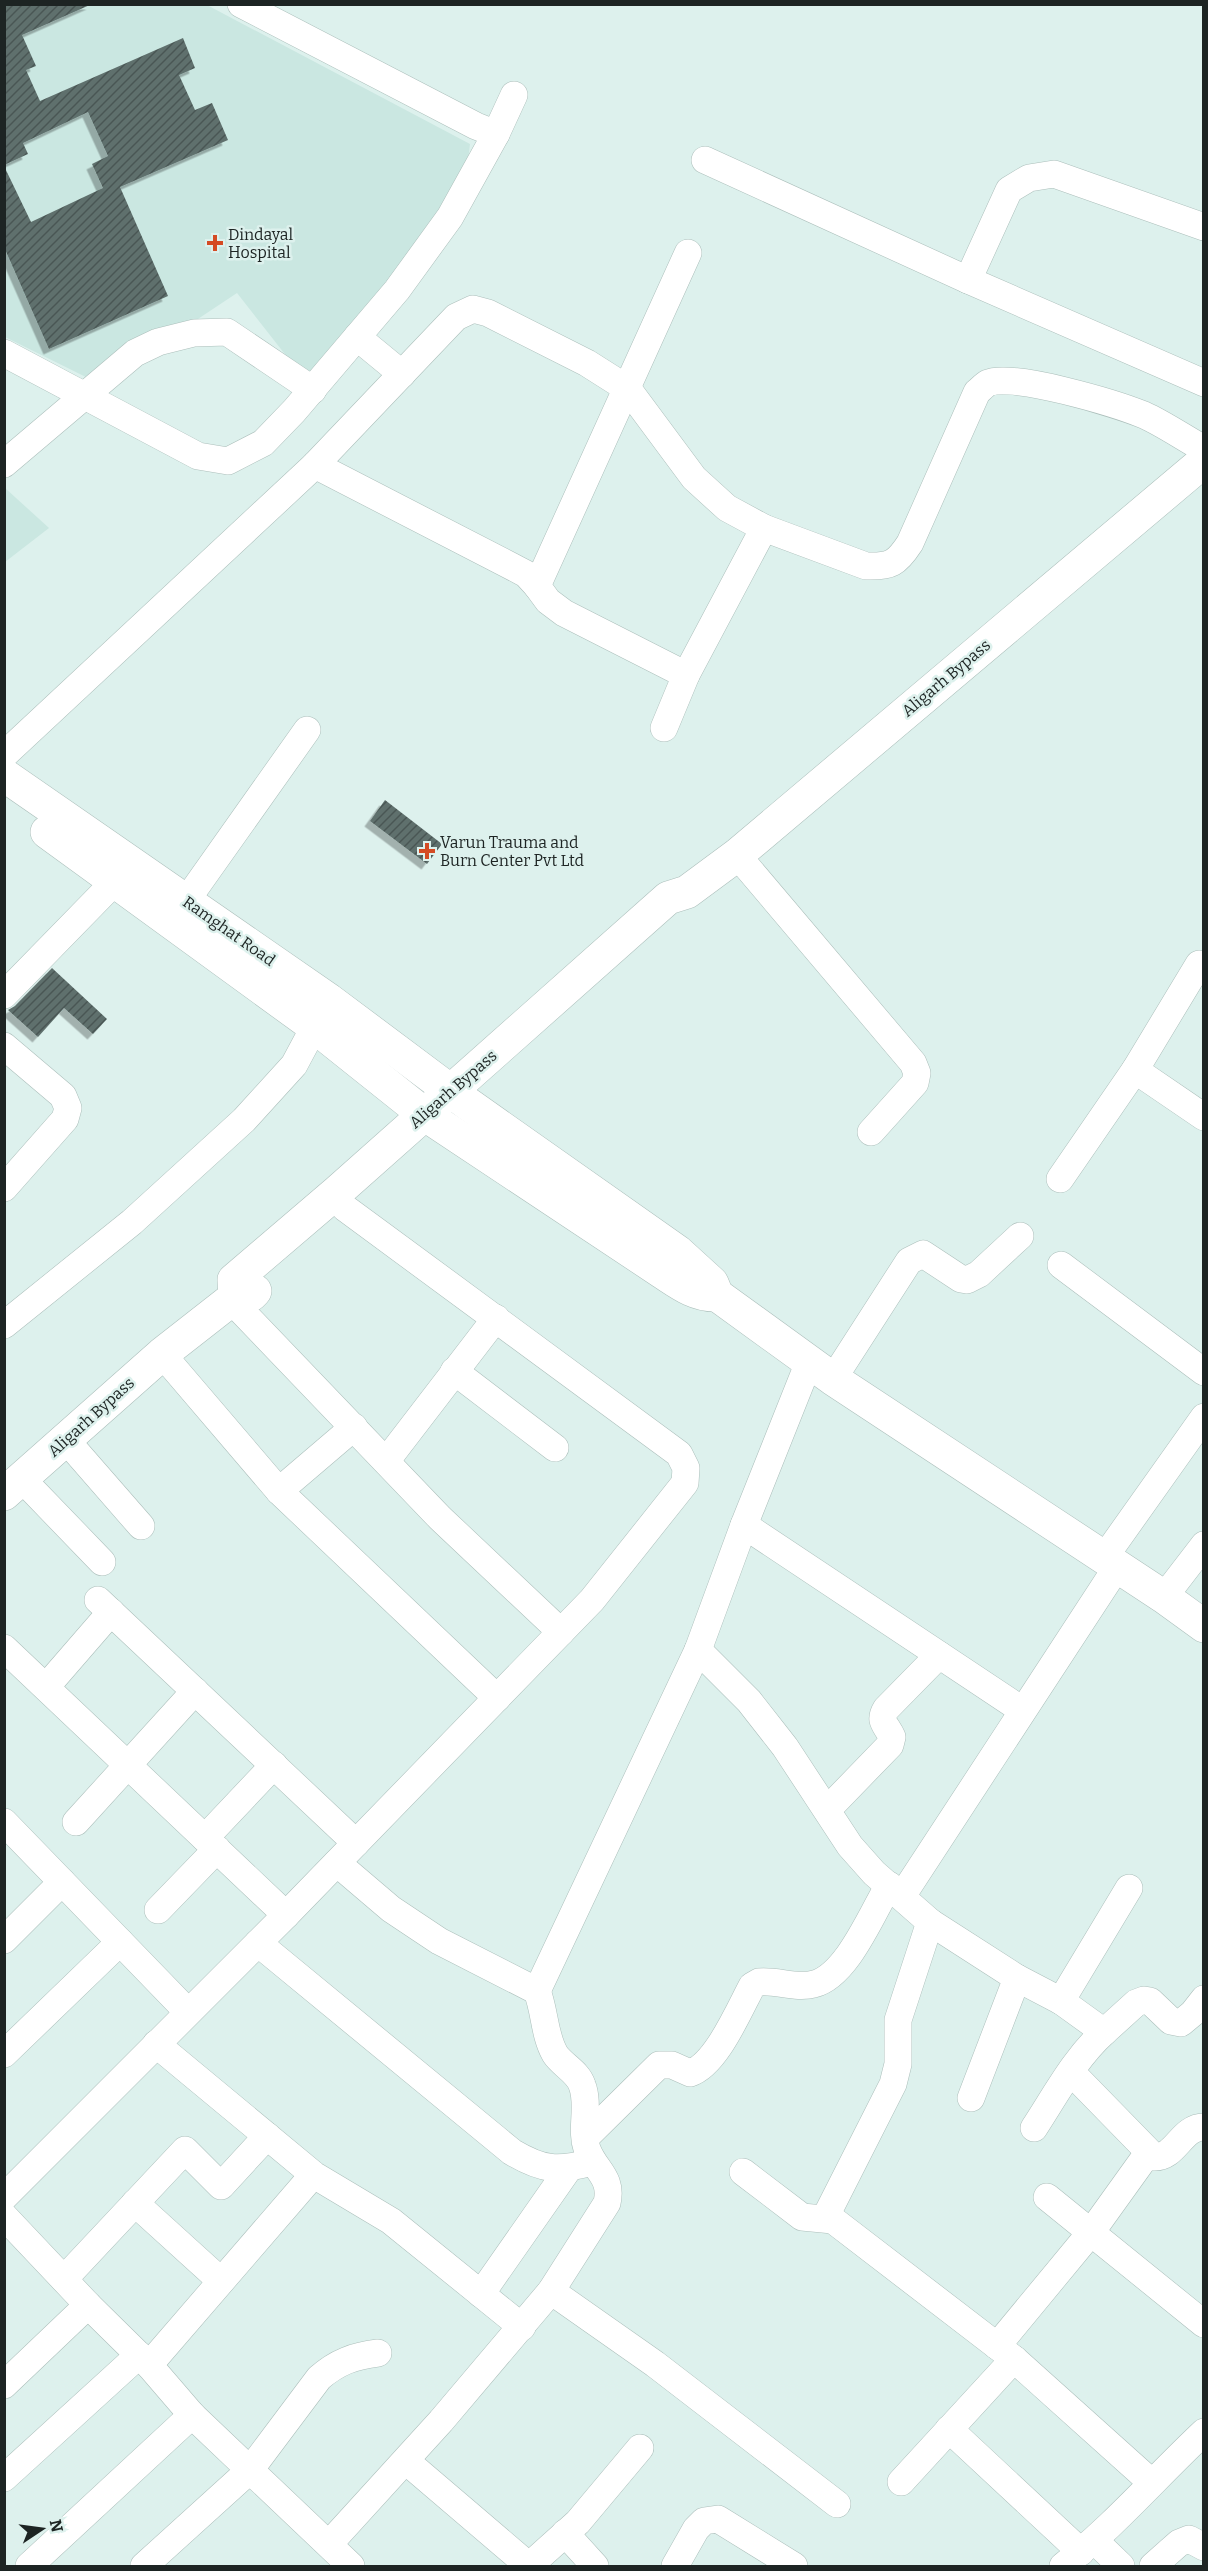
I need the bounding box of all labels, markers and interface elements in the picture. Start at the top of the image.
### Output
place label: Dindayal Hospital [228,225,294,262]
marker: Dindayal Hospital [206,234,224,252]
street label: Aligarh Bypass [898,635,994,721]
place label: Varun Trauma and Burn Center Pvt Ltd [440,833,585,870]
marker: Varun Trauma and Burn Center Pvt Ltd [418,842,436,860]
street label: Ramghat Road [179,892,279,970]
street label: Aligarh Bypass [405,1046,501,1132]
street label: Aligarh Bypass [44,1373,138,1461]
north arrow [12,2499,72,2559]
text: N [45,2518,67,2534]

